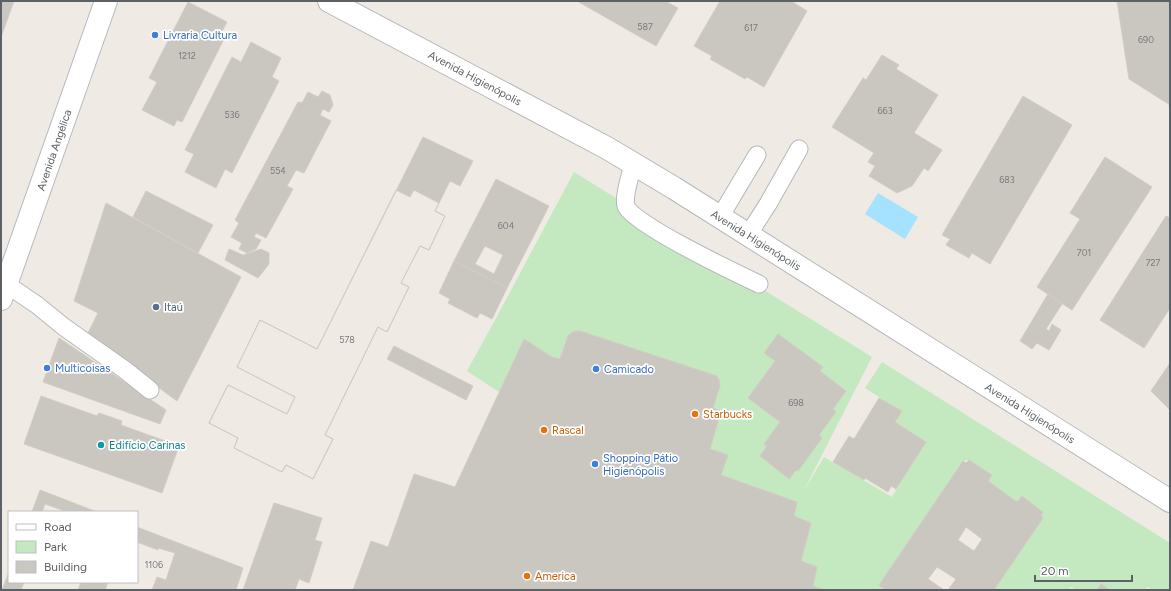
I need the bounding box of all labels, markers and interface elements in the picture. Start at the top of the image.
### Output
house number: 587 [637,21,653,32]
house number: 617 [744,22,758,33]
place label: Livraria Cultura [163,29,237,42]
marker: Livraria Cultura [150,30,160,40]
house number: 690 [1138,34,1154,45]
street label: Avenida Higienópolis [426,48,524,109]
house number: 1212 [178,50,196,61]
house number: 663 [877,105,893,116]
street label: Avenida Angélica [34,108,74,192]
house number: 536 [224,109,240,120]
house number: 554 [270,165,286,176]
house number: 683 [999,174,1015,185]
street label: Avenida Higienópolis [708,207,803,273]
house number: 604 [498,220,515,231]
house number: 701 [1077,247,1091,258]
house number: 727 [1146,257,1161,268]
place label: Itaú [164,301,183,314]
marker: Itaú [151,302,161,312]
house number: 578 [339,334,355,345]
place label: Multicoisas [55,362,110,375]
marker: Multicoisas [42,363,52,373]
place label: Camicado [604,363,654,376]
marker: Camicado [591,364,601,374]
street label: Avenida Higienópolis [982,380,1077,446]
house number: 698 [788,397,804,408]
place label: Starbucks [703,408,752,421]
marker: Starbucks [690,409,700,419]
place label: Rascal [552,424,584,437]
marker: Rascal [539,425,549,435]
place label: Edifício Carinas [109,439,185,452]
marker: Edifício Carinas [96,440,106,450]
place label: Shopping Pátio Higienópolis [603,452,678,478]
marker: Shopping Pátio Higienópolis [590,459,600,469]
legend [8,511,138,583]
text: Road [44,520,72,534]
text: Park [44,540,67,554]
scale bar [1035,557,1132,583]
house number: 1106 [145,559,163,570]
text: Building [44,560,87,574]
text: 20 m [1041,564,1069,578]
place label: America [535,570,576,583]
marker: America [522,571,532,581]

